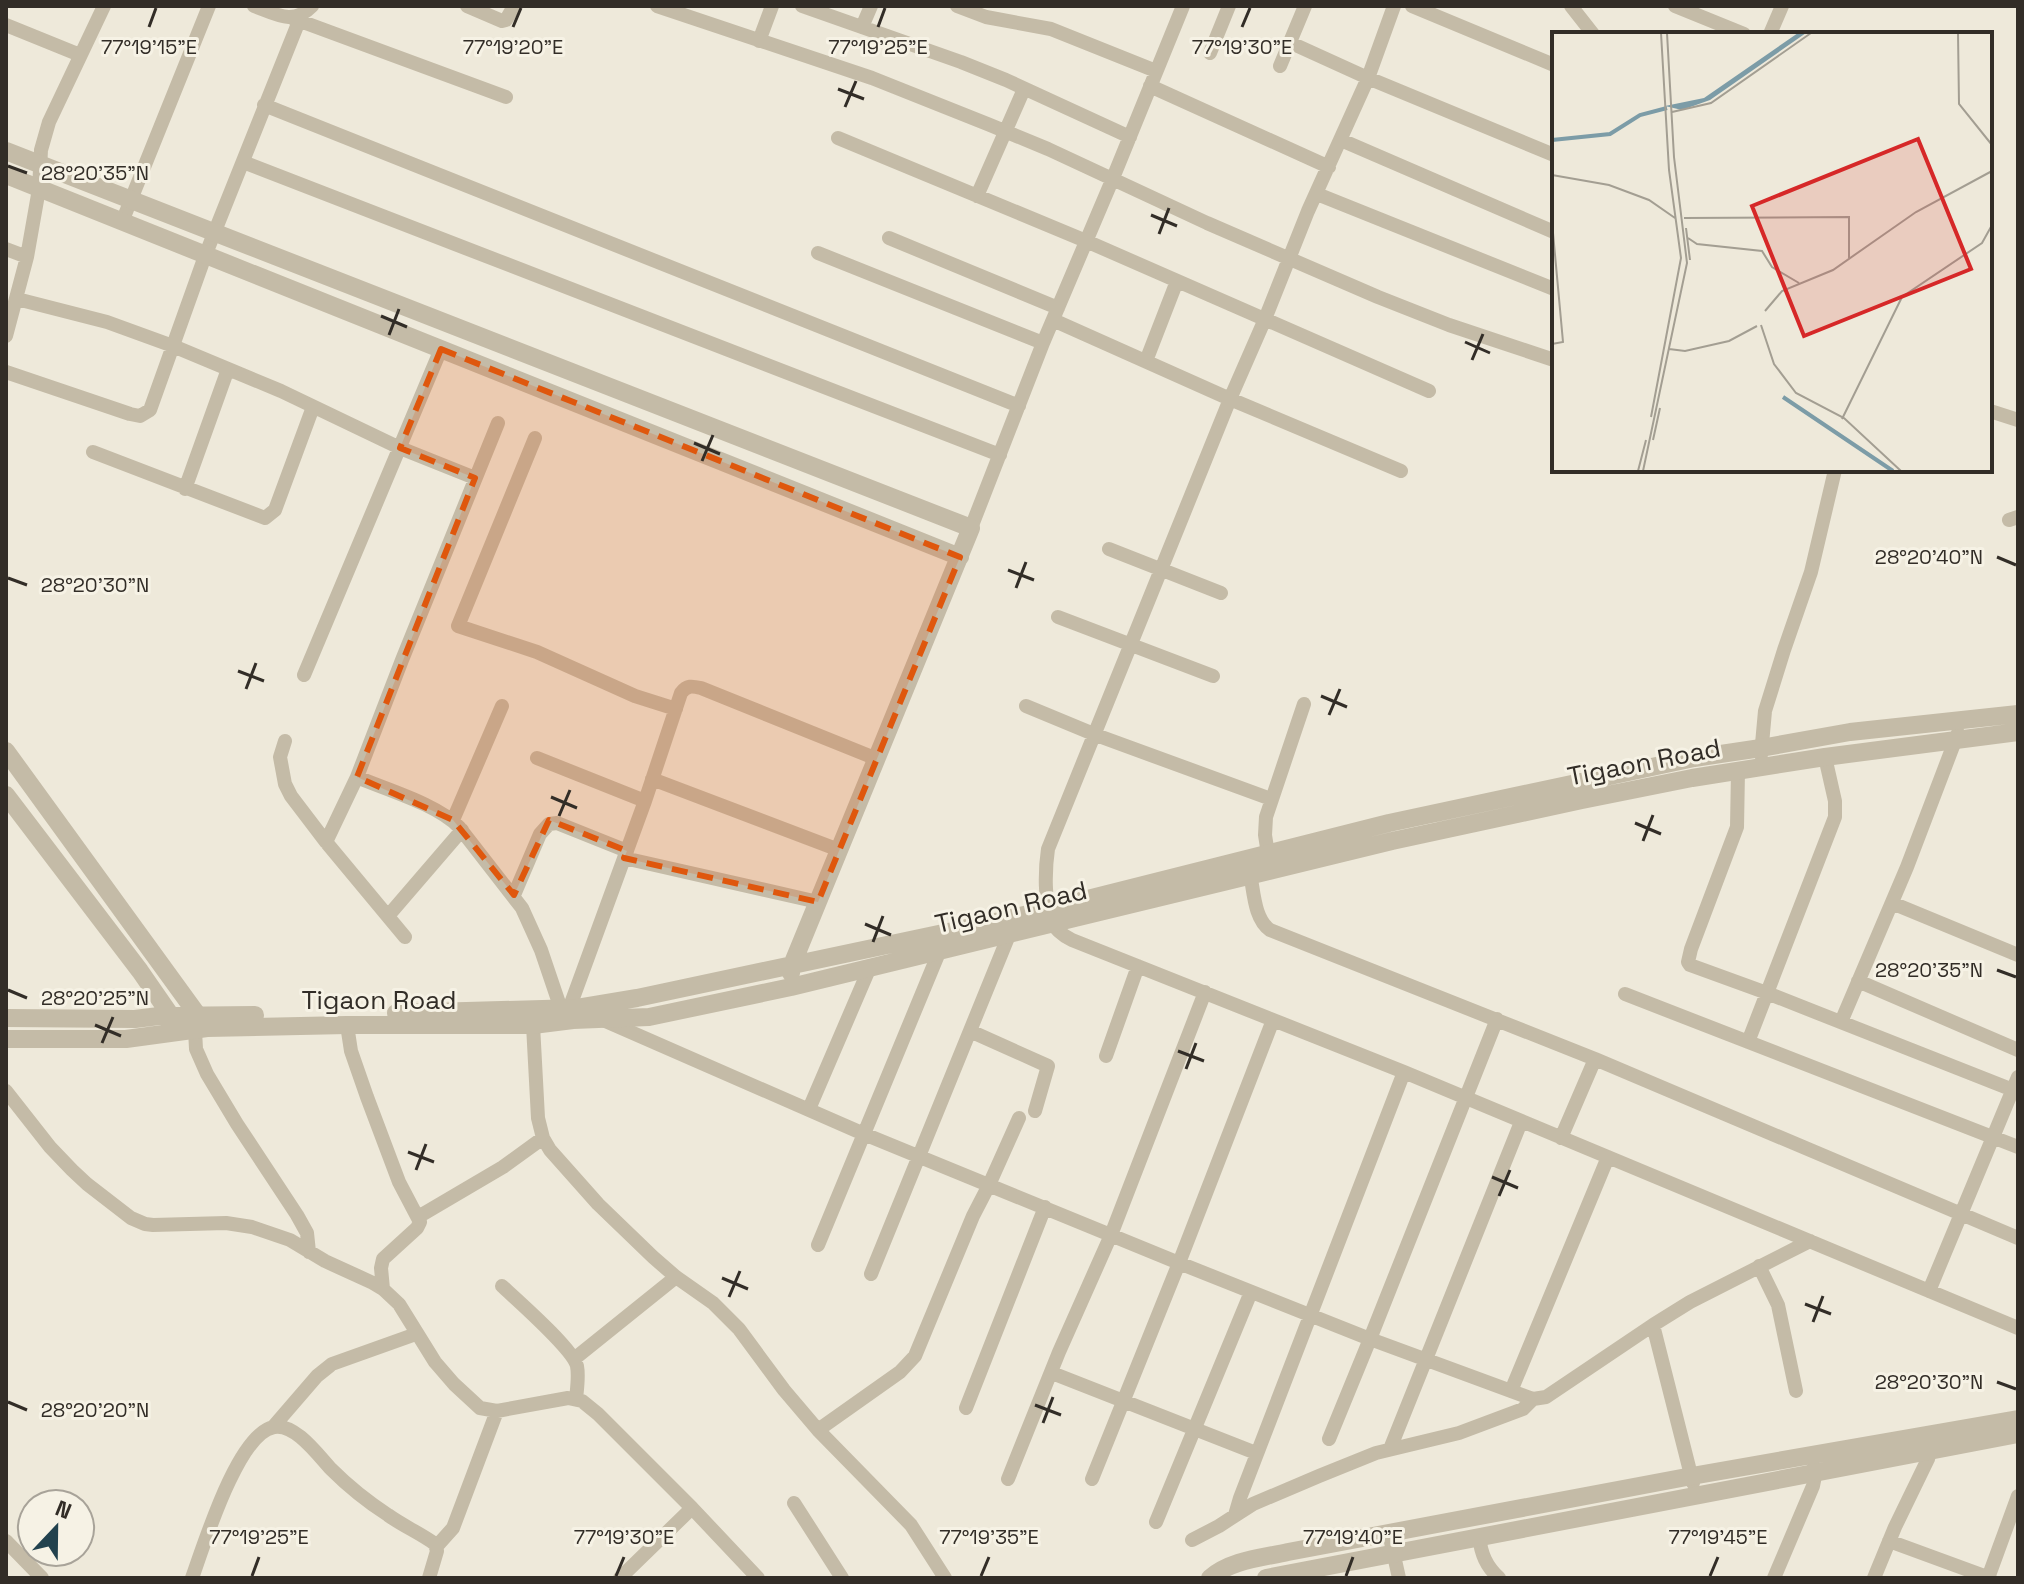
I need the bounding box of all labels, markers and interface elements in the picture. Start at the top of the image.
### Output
inset map [1552,32,1992,472]
text: 77°19'15"E [101,34,197,60]
text: 77°19'20"E [463,34,563,60]
text: 77°19'25"E [828,34,928,60]
text: 77°19'30"E [1192,34,1292,60]
text: 28°20'35"N [41,160,149,186]
text: 28°20'40"N [1875,544,1983,570]
text: 28°20'30"N [41,572,149,598]
street label: Tigaon Road [1565,731,1723,793]
street label: Tigaon Road [932,873,1090,941]
text: 28°20'35"N [1875,957,1983,983]
street label: Tigaon Road [301,983,457,1017]
text: 28°20'25"N [41,985,149,1011]
text: 28°20'30"N [1875,1369,1983,1395]
text: 28°20'20"N [41,1397,149,1423]
north arrow [16,1488,96,1568]
text: N [51,1494,76,1525]
text: 77°19'25"E [209,1524,309,1550]
text: 77°19'30"E [574,1524,674,1550]
text: 77°19'35"E [939,1524,1039,1550]
text: 77°19'40"E [1303,1524,1403,1550]
text: 77°19'45"E [1668,1524,1768,1550]

